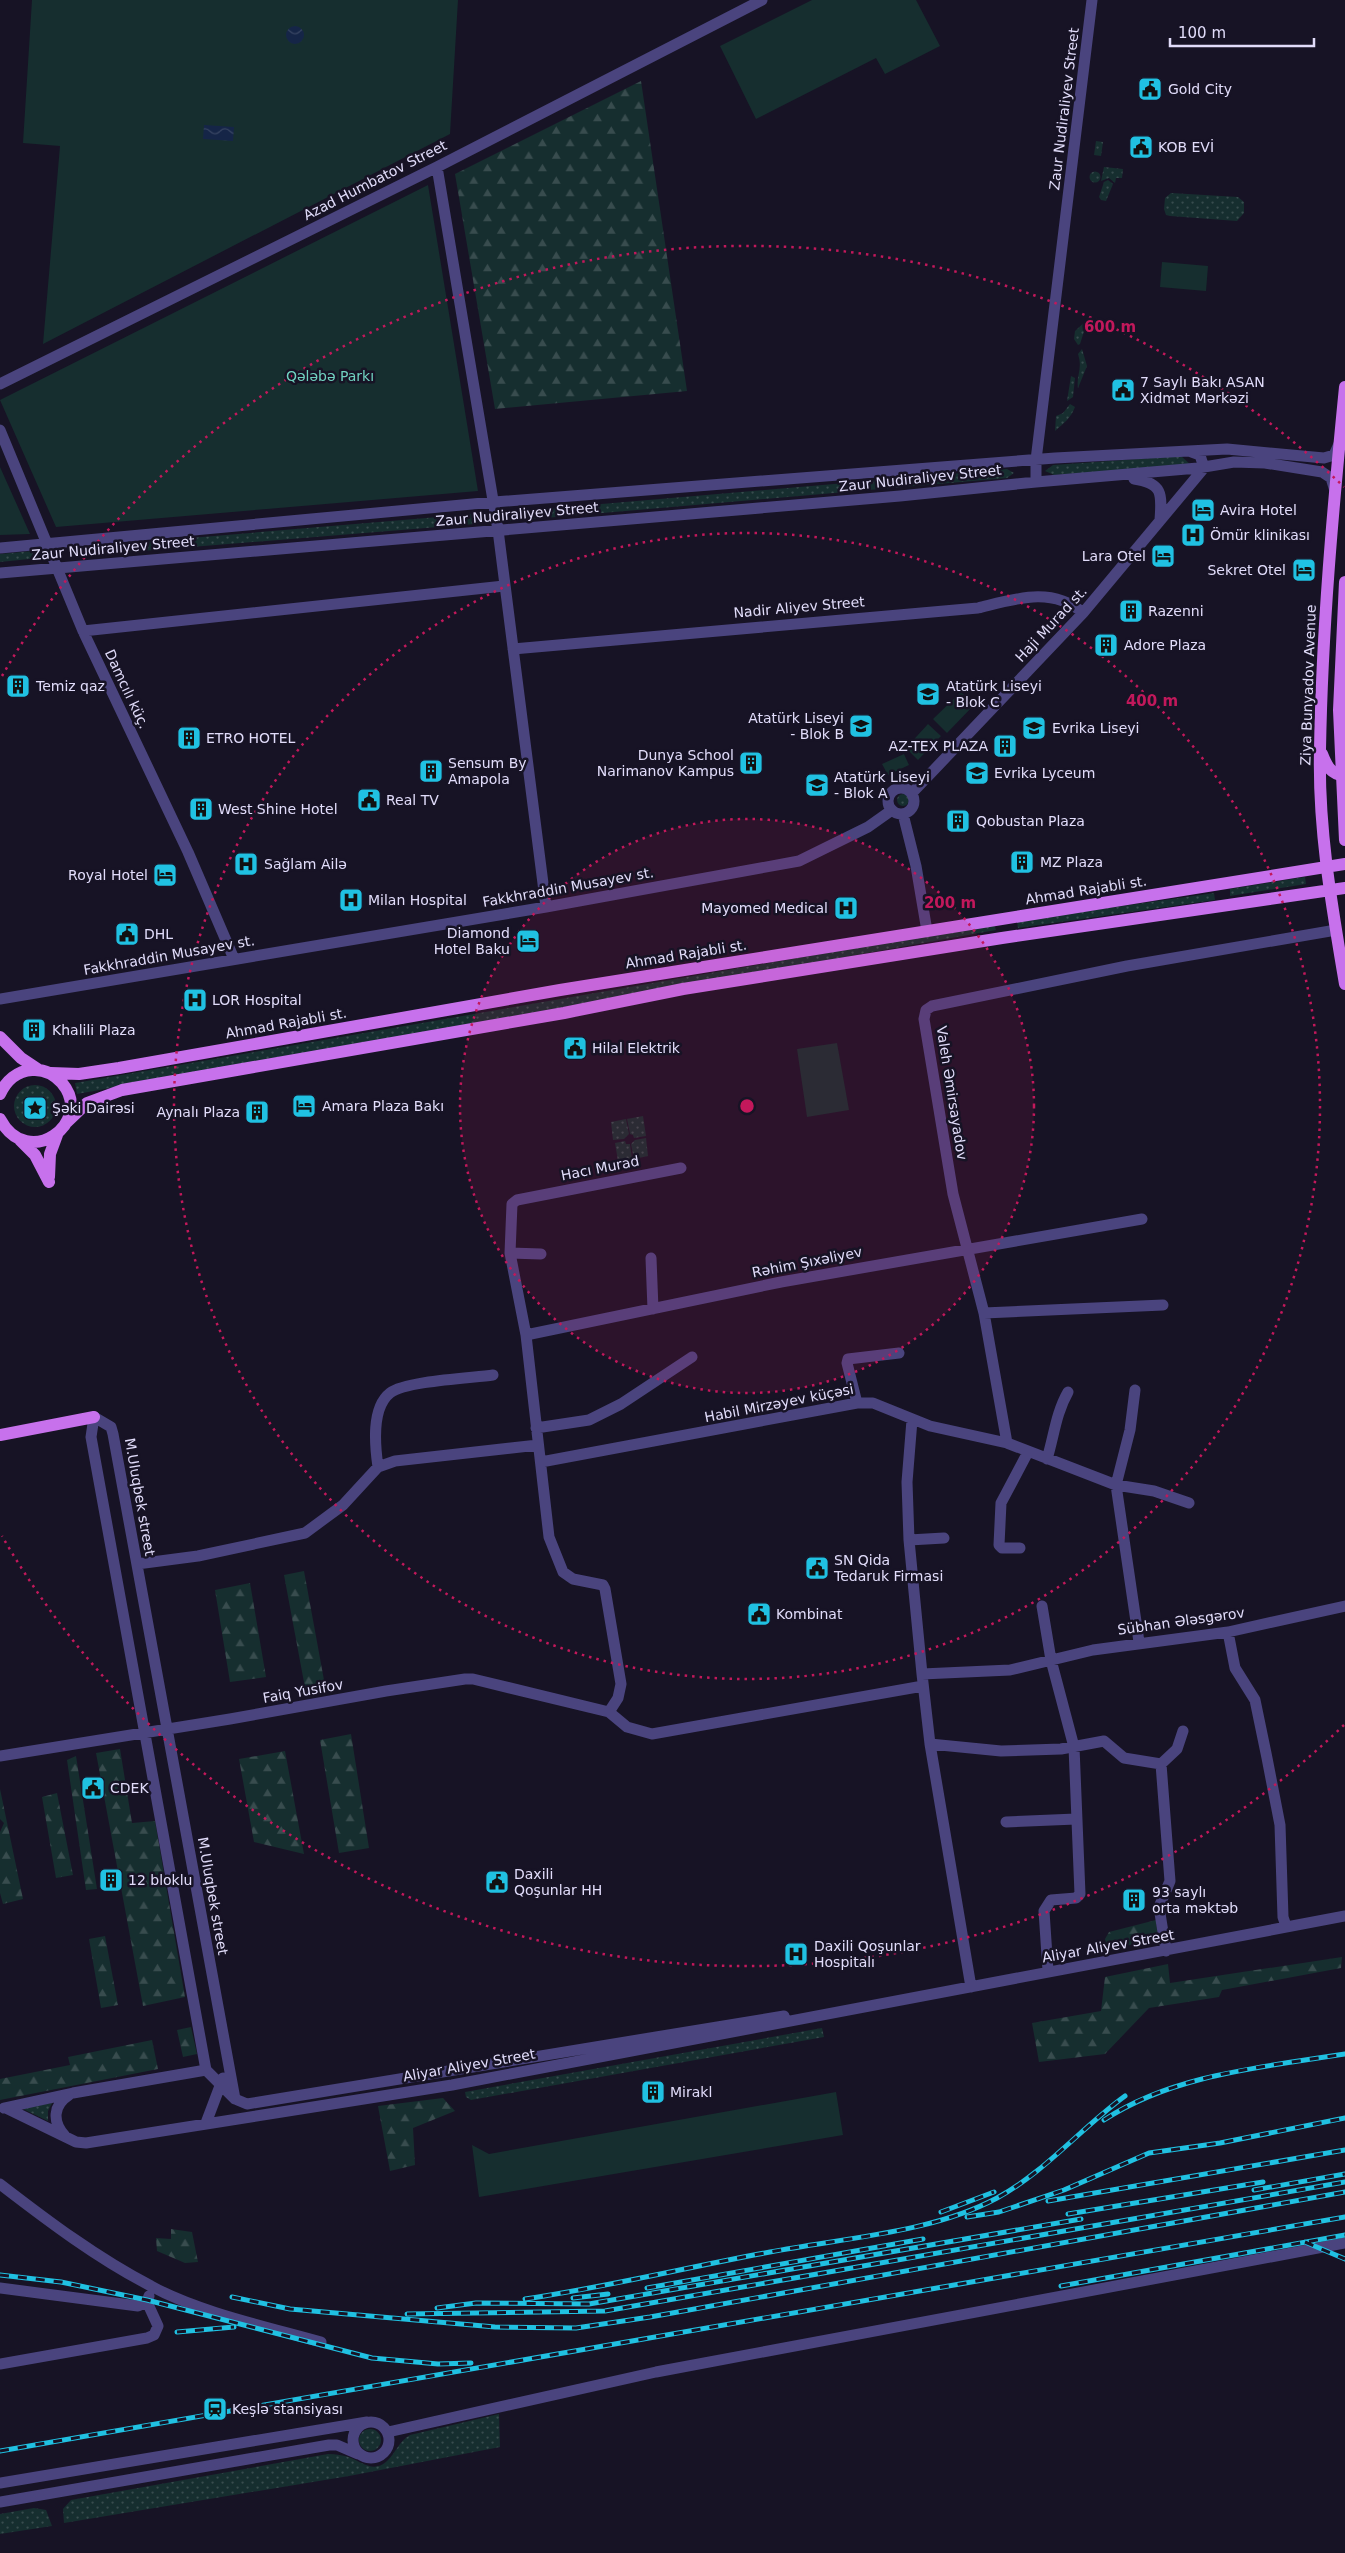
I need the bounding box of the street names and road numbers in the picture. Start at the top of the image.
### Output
street label: Zaur Nudiraliyev Street [1046,26,1082,191]
street label: Azad Humbatov Street [301,137,450,223]
street label: Zaur Nudiraliyev Street [838,461,1003,495]
street label: Zaur Nudiraliyev Street [435,499,600,529]
street label: Zaur Nudiraliyev Street [31,533,196,563]
street label: Haji Murad st. [1012,583,1090,665]
street label: Nadir Aliyev Street [733,593,866,621]
street label: Ziya Bunyadov Avenue [1297,604,1319,766]
street label: Damcılı küç. [102,647,152,731]
street label: Fakkhraddin Musayev st. [481,864,655,910]
street label: Ahmad Rajabli st. [1024,872,1148,908]
street label: Fakkhraddin Musayev st. [82,932,256,978]
street label: Ahmad Rajabli st. [624,936,748,972]
street label: Ahmad Rajabli st. [224,1004,348,1042]
street label: Valeh Əmirsayadov [933,1025,971,1161]
street label: Hacı Murad [560,1153,640,1183]
street label: Rəhim Şıxəliyev [751,1243,863,1281]
street label: Habil Mirzəyev küçəsi [703,1381,855,1425]
street label: M.Uluqbek street [122,1437,158,1558]
street label: Sübhan Ələsgərov [1116,1604,1246,1638]
street label: Faiq Yusifov [262,1676,344,1706]
street label: M.Uluqbek street [195,1836,231,1957]
street label: Aliyar Aliyev Street [1041,1926,1176,1966]
street label: Aliyar Aliyev Street [402,2045,537,2085]

